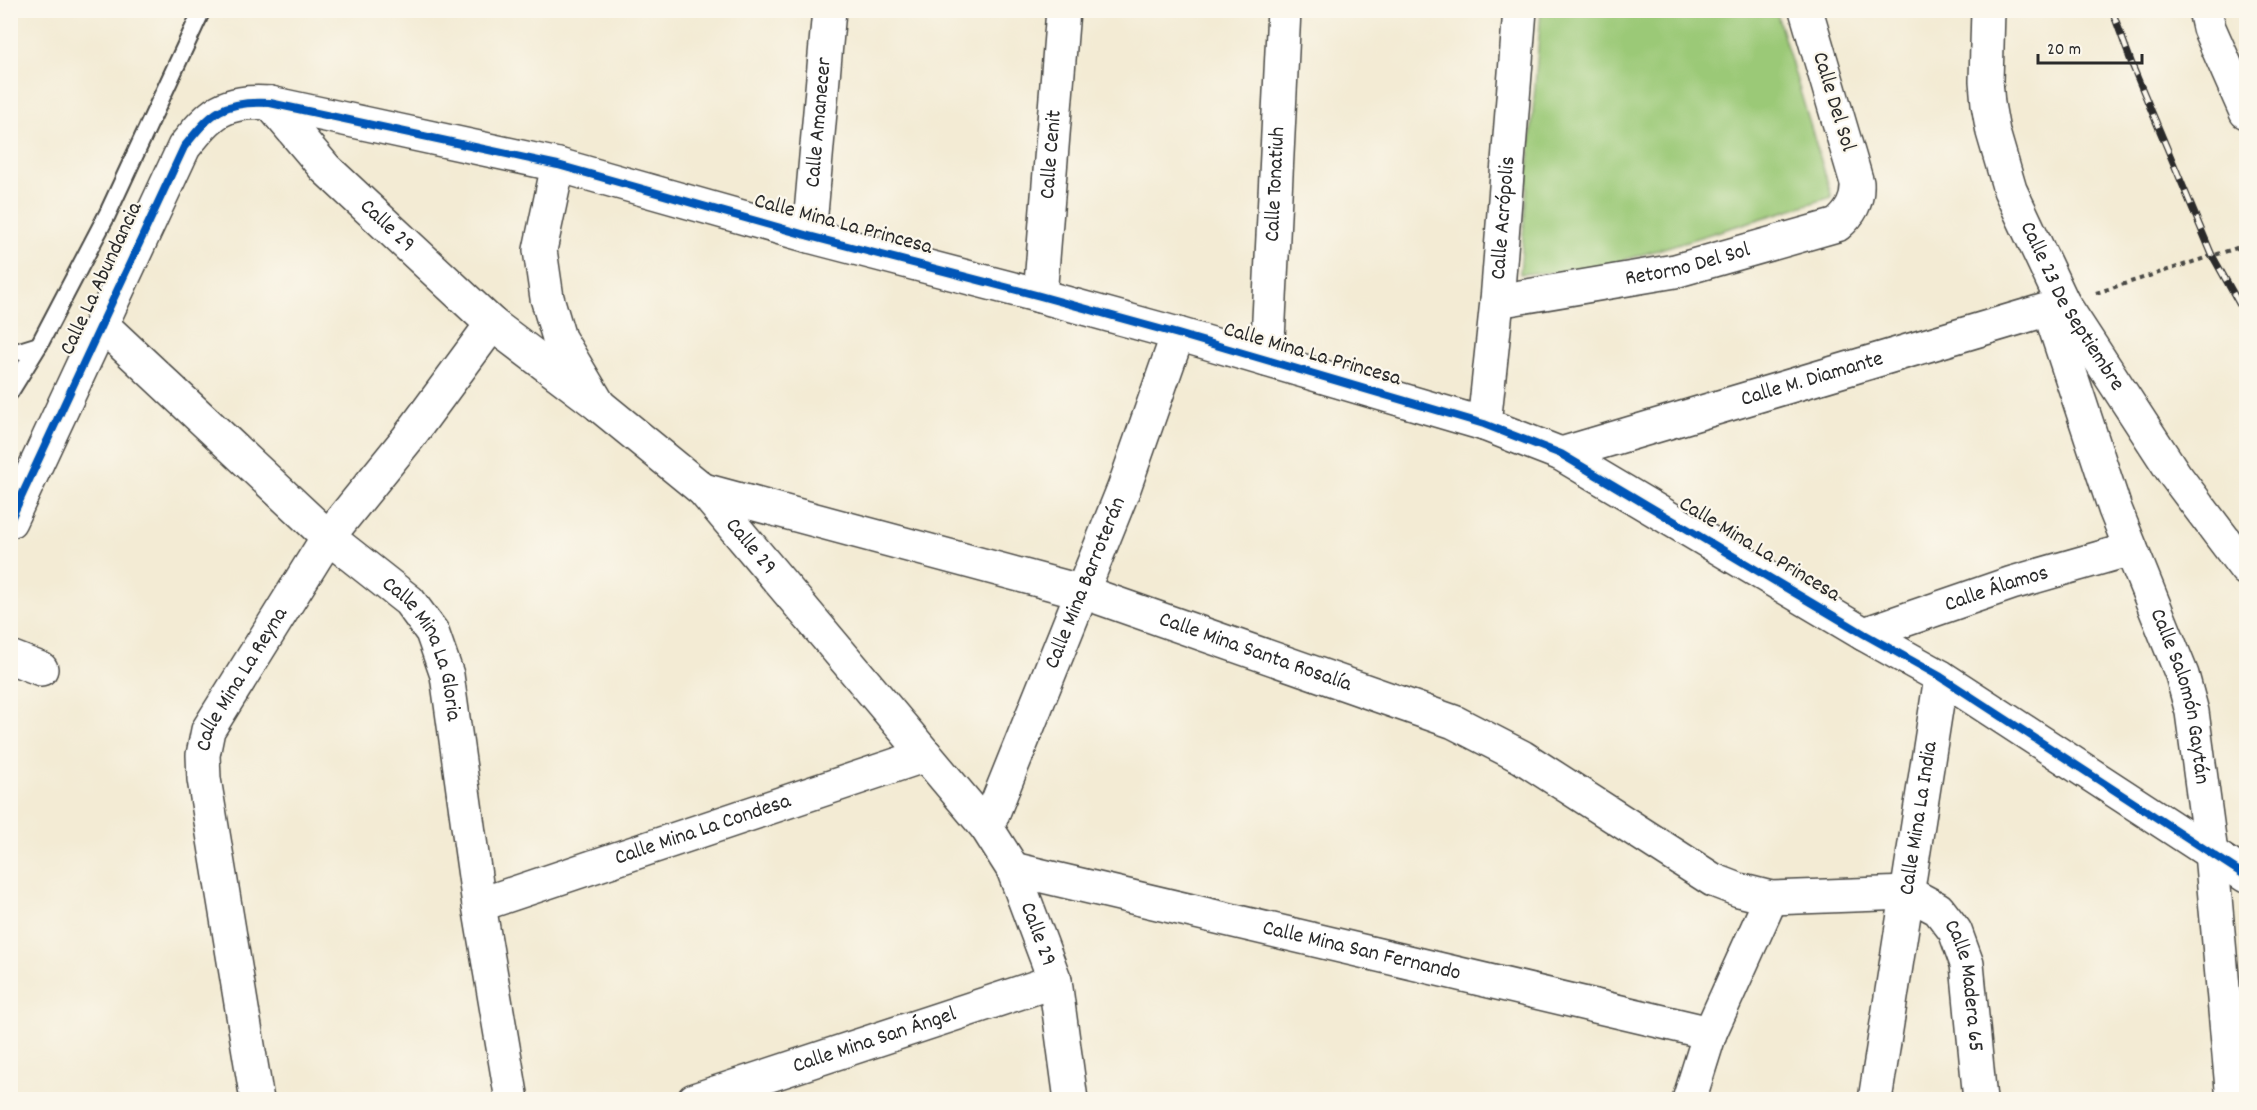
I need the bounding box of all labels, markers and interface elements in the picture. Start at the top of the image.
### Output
scale bar [2038,27,2142,65]
text: 20 m [2047,38,2081,63]
street label: Calle Del Sol [1803,48,1863,156]
street label: Calle Amanecer [798,55,840,189]
street label: Calle Cenit [1032,109,1070,200]
street label: Calle Tonatiuh [1257,126,1294,243]
street label: Calle Acrópolis [1483,155,1524,281]
street label: Calle Mina La Princesa [750,186,936,264]
street label: Calle 29 [352,192,422,260]
street label: Calle La Abundancia [53,197,151,361]
street label: Calle 23 De Septiembre [2011,217,2132,397]
street label: Retorno Del Sol [1623,235,1754,295]
street label: Calle Mina La Princesa [1219,315,1405,395]
street label: Calle M. Diamante [1737,344,1887,415]
street label: Calle Mina La Princesa [1672,489,1846,611]
street label: Calle Mina Barroterán [1037,492,1134,674]
street label: Calle 29 [717,511,784,582]
street label: Calle Álamos [1940,558,2052,621]
street label: Calle Mina La Gloria [375,569,469,724]
street label: Calle Mina La Reyna [189,601,296,754]
street label: Calle Mina Santa Rosalía [1155,604,1357,701]
street label: Calle Salomón Gaytán [2141,604,2217,786]
street label: Calle Mina La India [1892,739,1946,897]
street label: Calle Mina La Condesa [611,786,795,874]
street label: Calle 29 [1011,898,1064,971]
street label: Calle Mina San Fernando [1259,913,1464,989]
street label: Calle Madera 65 [1936,913,1991,1053]
street label: Calle Mina San Ángel [789,999,960,1082]

